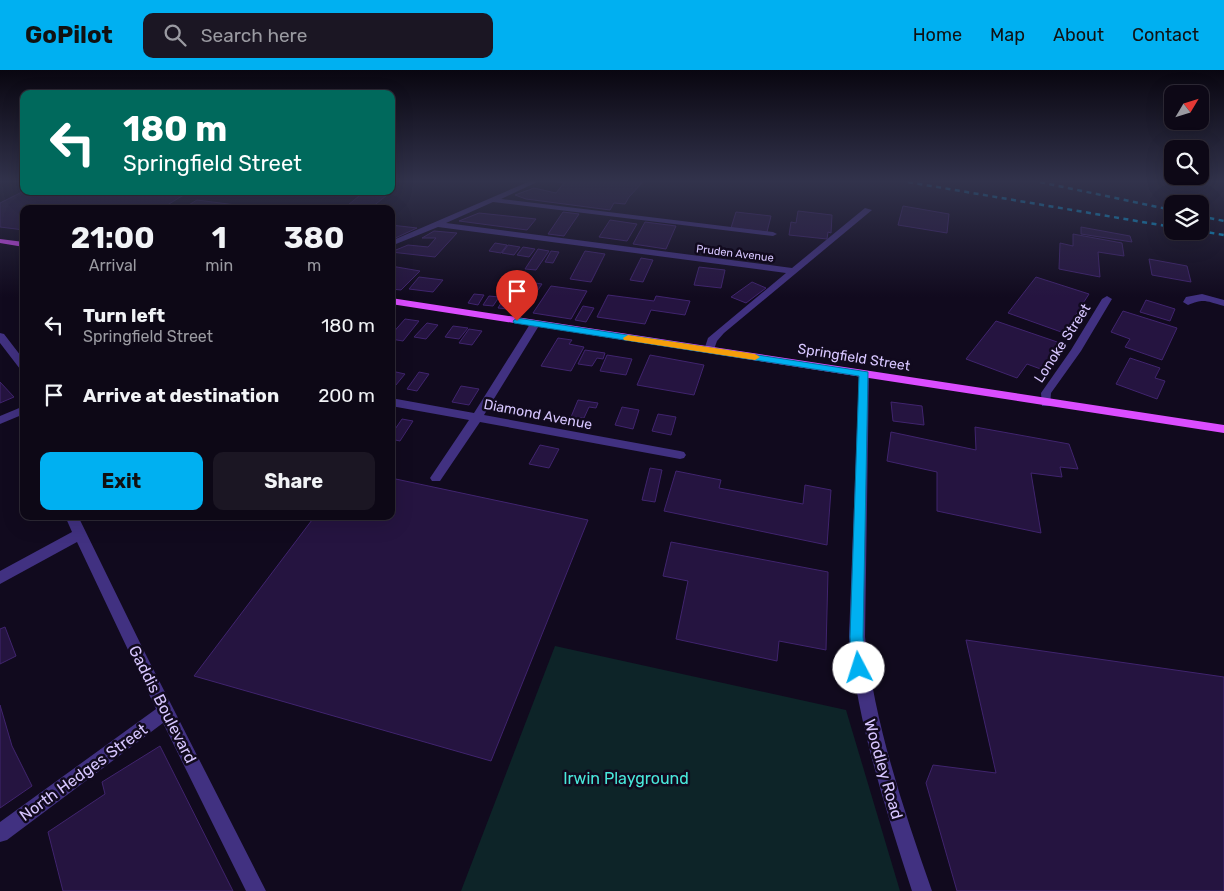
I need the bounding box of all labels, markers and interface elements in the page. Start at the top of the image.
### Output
search box [143,13,493,58]
text: GoPilot [25,21,113,49]
icon: search [161,21,189,49]
text: Search here [201,24,307,47]
text: Home [913,24,962,46]
text: Map [990,24,1025,46]
text: About [1053,24,1104,46]
text: Contact [1132,24,1199,46]
north arrow [1164,85,1209,130]
map controls [1164,85,1209,240]
text: 180 m [123,108,227,150]
icon: left [40,110,105,175]
button: search [1164,140,1209,185]
text: Springfield Street [123,150,302,177]
button: layers [1164,195,1209,240]
text: 21:00 [71,220,155,256]
text: 1 [212,220,227,256]
text: 380 [284,220,344,256]
street label: Pruden Avenue [695,242,775,265]
text: Arrival [89,256,137,275]
text: min [205,256,233,275]
text: m [307,256,321,275]
pin [496,270,538,321]
icon: arrive [503,277,531,305]
street label: Lonoke Street [1031,300,1095,386]
text: Turn left [83,304,165,327]
icon: left [40,311,68,339]
text: 180 m [321,314,375,337]
text: Springfield Street [83,327,213,346]
street label: Springfield Street [796,340,912,375]
icon: arrive [40,381,68,409]
text: Arrive at destination [83,384,279,407]
text: 200 m [318,384,375,407]
street label: Diamond Avenue [482,396,594,433]
button: Exit [40,452,203,510]
button: Share [213,452,375,510]
position arrow [832,641,884,693]
street label: Gaddis Boulevard [125,642,200,766]
street label: Woodley Road [860,717,907,821]
street label: North Hedges Street [16,720,151,825]
park label: Irwin Playground [563,769,689,788]

